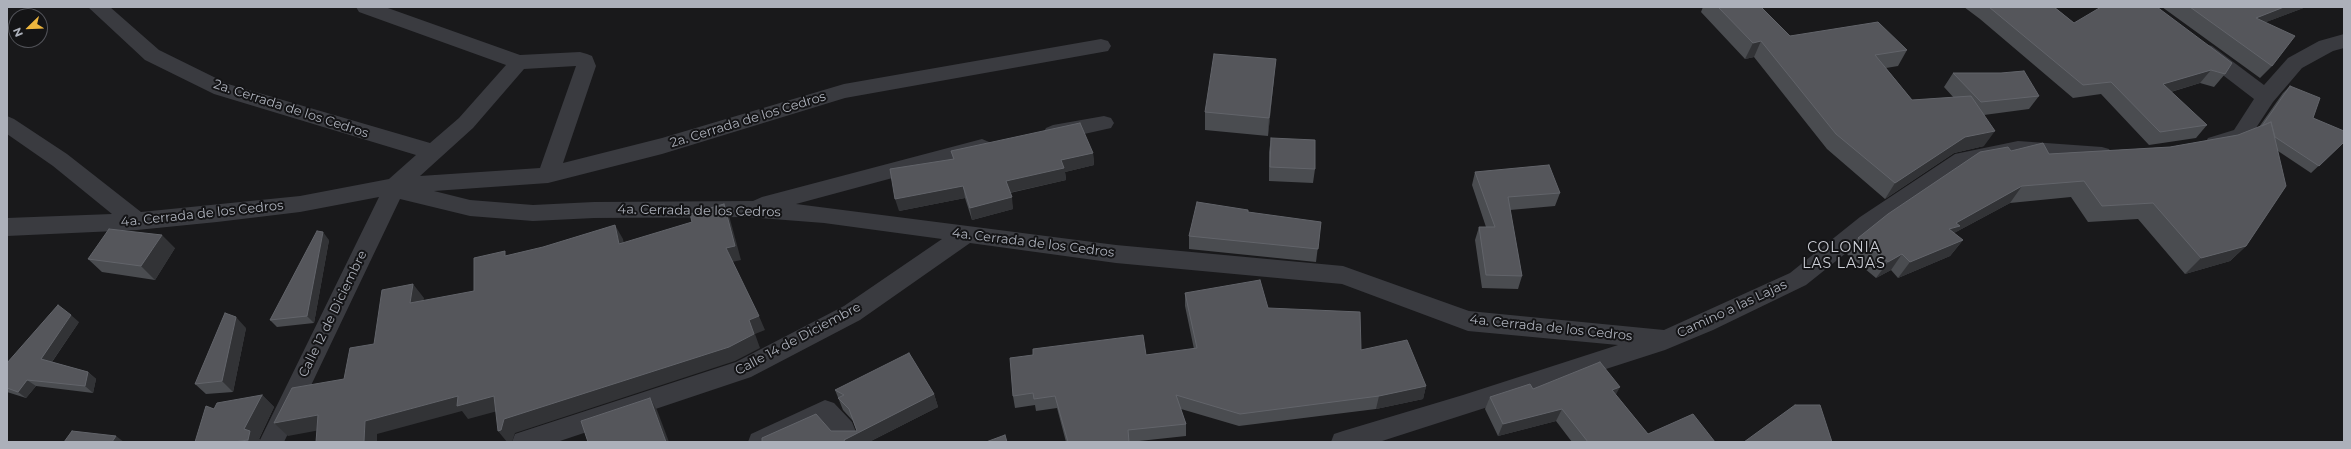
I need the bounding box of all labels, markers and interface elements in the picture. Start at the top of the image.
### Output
north arrow [8,8,48,48]
text: N [10,25,26,39]
street label: 2a. Cerrada de los Cedros [212,77,370,141]
street label: 2a. Cerrada de los Cedros [668,89,828,151]
street label: 4a. Cerrada de los Cedros [120,198,284,230]
street label: 4a. Cerrada de los Cedros [617,202,781,220]
street label: 4a. Cerrada de los Cedros [951,225,1115,261]
district label: COLONIA LAS LAJAS [1802,240,1886,272]
street label: Calle 12 de Diciembre [296,248,370,380]
street label: Camino a las Lajas [1675,277,1789,341]
street label: Calle 14 de Diciembre [732,299,864,379]
street label: 4a. Cerrada de los Cedros [1469,312,1633,344]

